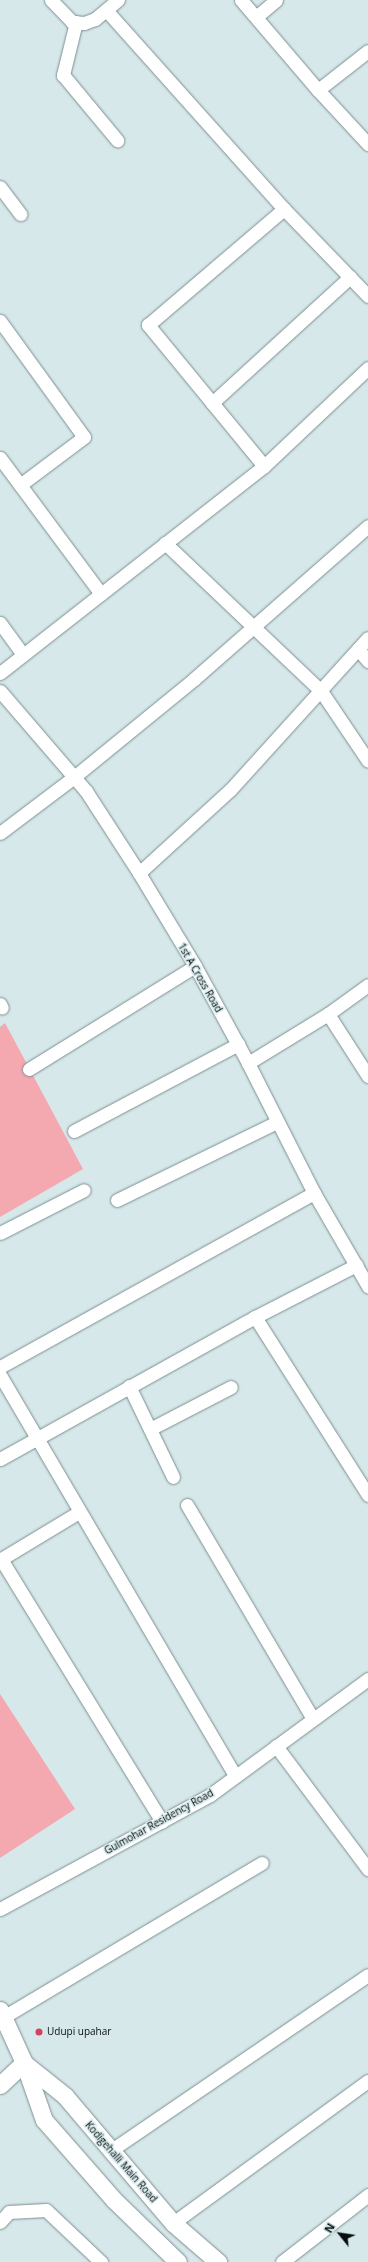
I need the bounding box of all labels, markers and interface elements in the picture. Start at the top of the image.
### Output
street label: 1st A Cross Road [175,941,225,1015]
street label: Gulmohar Residency Road [102,1787,216,1857]
place label: Udupi upahar [47,2026,111,2038]
marker: Udupi upahar [34,2027,44,2037]
street label: Kodigehalli Main Road [83,2119,159,2205]
north arrow [320,2214,360,2254]
text: N [320,2220,338,2235]

